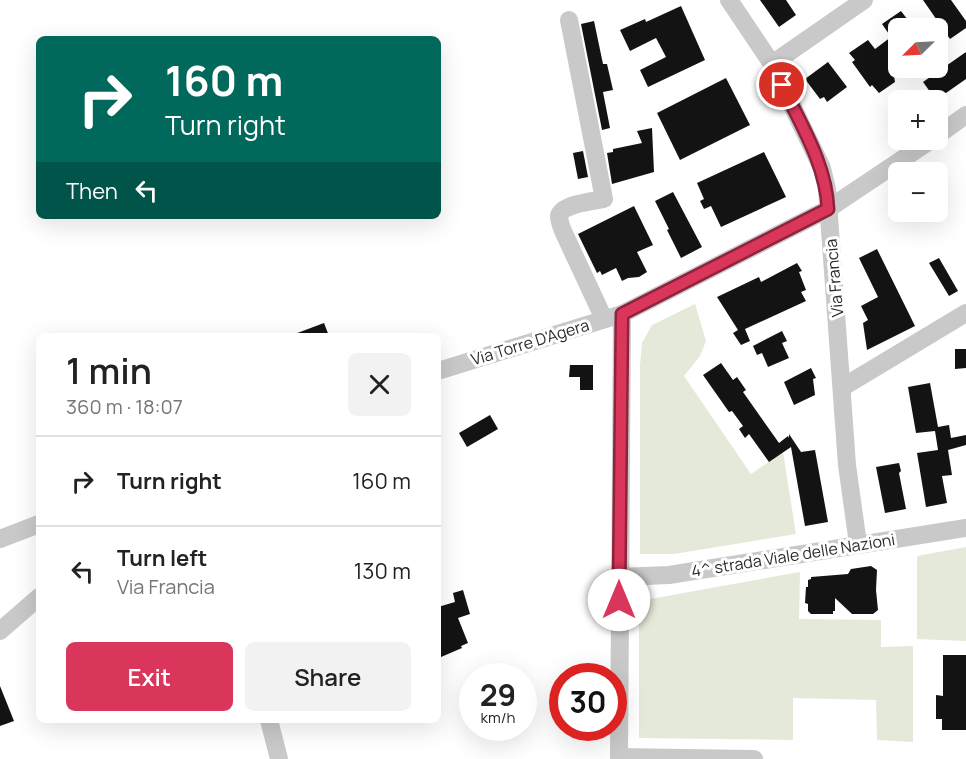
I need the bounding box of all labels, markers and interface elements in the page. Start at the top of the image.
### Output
north arrow [888,18,948,78]
map controls [888,18,948,222]
text: 160 m [165,51,283,109]
pin [756,59,807,110]
icon: right [66,60,144,138]
icon: arrive [765,68,798,101]
button: + [888,90,948,150]
text: Turn right [165,106,286,143]
button: − [888,162,948,222]
icon: left [130,174,163,207]
text: Then [66,176,118,206]
street label: Via Francia [820,238,848,318]
street label: Via Torre D'Agera [468,314,592,370]
text: 1 min [66,346,152,395]
button: close [348,353,411,416]
text: 360 m · 18:07 [66,393,183,420]
icon: right [66,465,99,498]
text: Turn right [117,466,222,496]
text: 160 m [352,466,411,496]
street label: 4^ strada Viale delle Nazioni [690,528,896,582]
text: Turn left [117,543,207,573]
icon: left [66,555,99,588]
text: 130 m [354,556,411,586]
position arrow [587,568,651,632]
text: Via Francia [117,573,215,600]
button: Exit [66,642,233,711]
button: Share [245,642,411,711]
speed limit sign: 30 [549,663,627,741]
text: 29 [480,674,516,715]
text: km/h [481,707,515,728]

